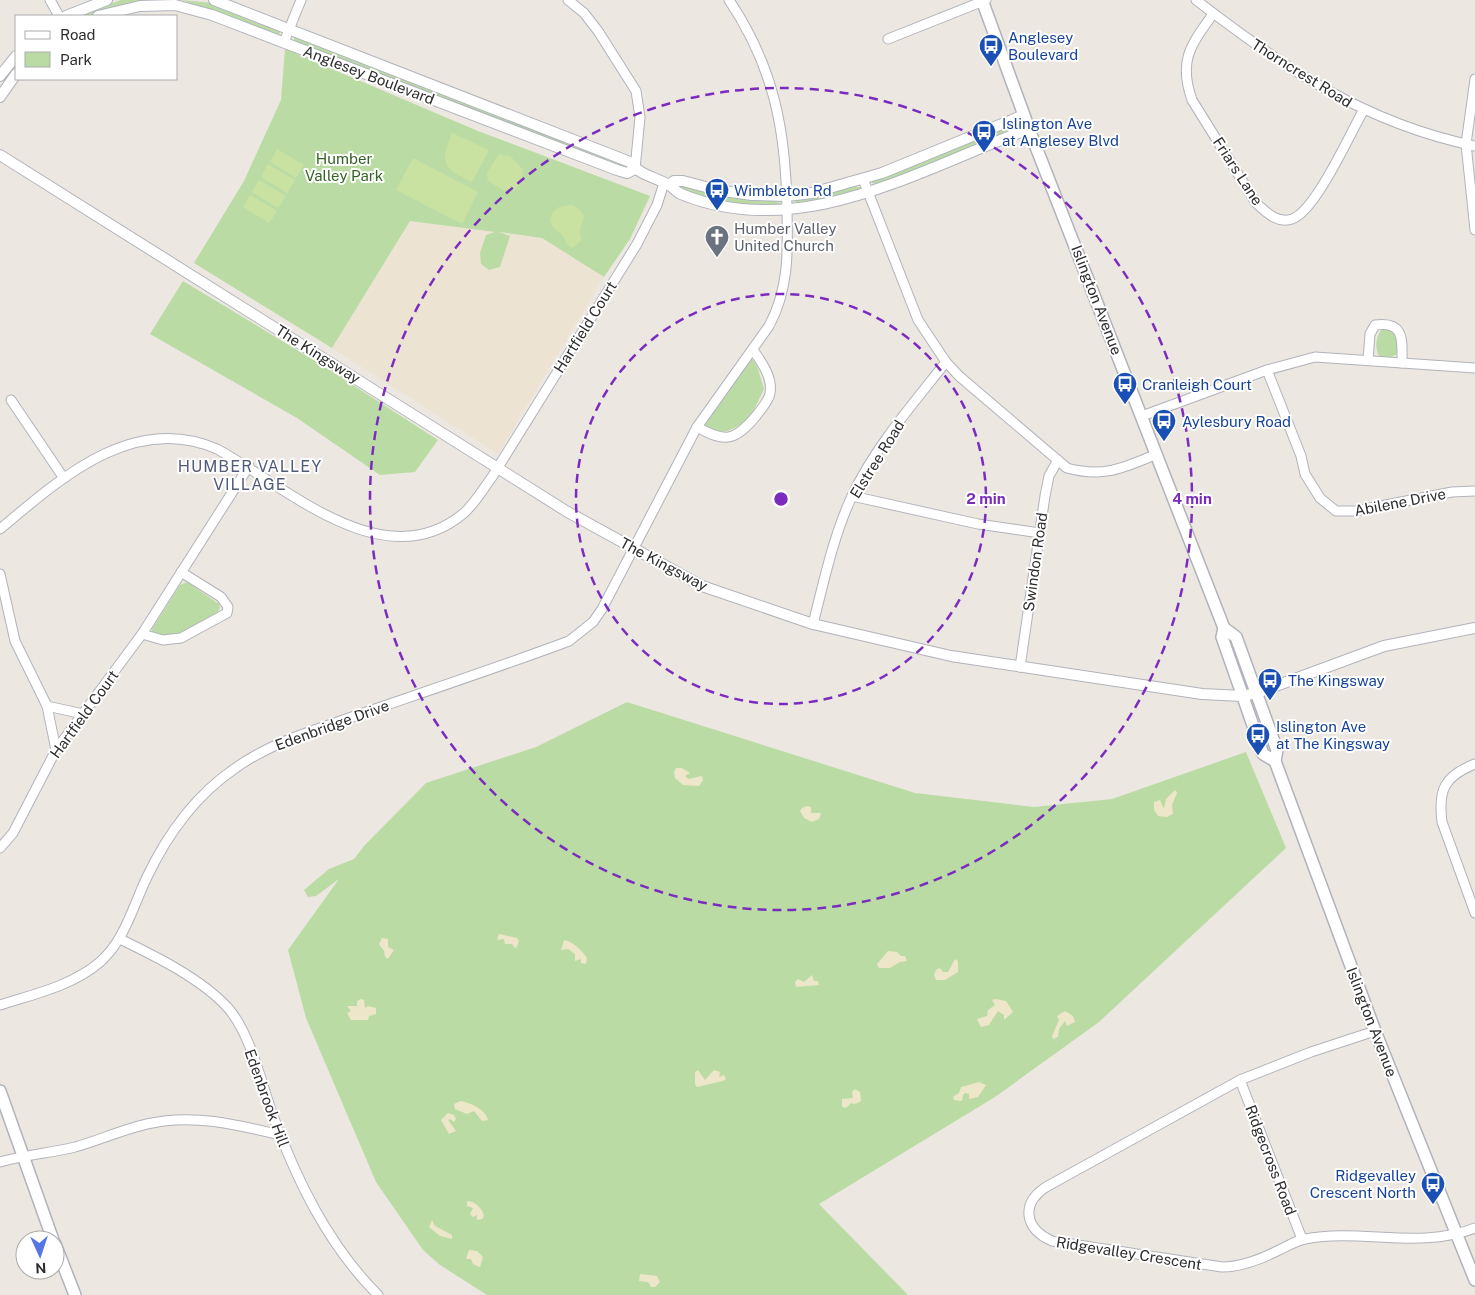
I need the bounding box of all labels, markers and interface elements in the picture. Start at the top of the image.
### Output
legend [15,15,178,80]
text: Road [60,26,96,43]
place label: Anglesey Boulevard [1008,29,1078,63]
bus stop icon: Anglesey Boulevard [978,33,1004,67]
street label: Thorncrest Road [1249,35,1355,111]
street label: Anglesey Boulevard [301,42,437,108]
text: Park [60,51,92,68]
place label: Islington Ave at Anglesey Blvd [1002,115,1119,149]
bus stop icon: Islington Ave at Anglesey Blvd [971,119,997,153]
street label: Friars Lane [1210,134,1266,208]
park label: Humber Valley Park [305,150,383,184]
bus stop icon: Wimbleton Rd [704,177,730,211]
place label: Wimbleton Rd [734,182,832,199]
place label: Humber Valley United Church [734,220,837,254]
church icon: Humber Valley United Church [704,224,730,258]
street label: Islington Avenue [1068,243,1126,357]
street label: Hartfield Court [550,278,620,376]
street label: The Kingsway [273,321,363,387]
bus stop icon: Cranleigh Court [1112,371,1138,405]
place label: Cranleigh Court [1142,376,1252,393]
bus stop icon: Aylesbury Road [1151,408,1177,442]
place label: Aylesbury Road [1182,413,1291,430]
street label: Elstree Road [846,417,908,501]
district label: HUMBER VALLEY VILLAGE [178,457,322,494]
street label: Abilene Drive [1353,485,1447,519]
centre of rings [772,490,790,508]
text: 2 min [966,490,1006,507]
text: 4 min [1172,490,1212,507]
street label: Swindon Road [1020,512,1050,612]
street label: The Kingsway [617,534,711,594]
street label: Hartfield Court [46,667,122,761]
bus stop icon: The Kingsway [1257,667,1283,701]
place label: The Kingsway [1288,672,1385,689]
street label: Edenbridge Drive [273,697,391,753]
place label: Islington Ave at The Kingsway [1276,718,1390,752]
bus stop icon: Islington Ave at The Kingsway [1245,722,1271,756]
street label: Islington Avenue [1343,965,1401,1079]
street label: Edenbrook Hill [241,1047,293,1149]
street label: Ridgecross Road [1242,1102,1300,1218]
place label: Ridgevalley Crescent North [1310,1167,1416,1201]
bus stop icon: Ridgevalley Crescent North [1420,1171,1446,1205]
north arrow [15,1230,65,1280]
street label: Ridgevalley Crescent [1055,1233,1203,1273]
text: N [35,1260,47,1276]

